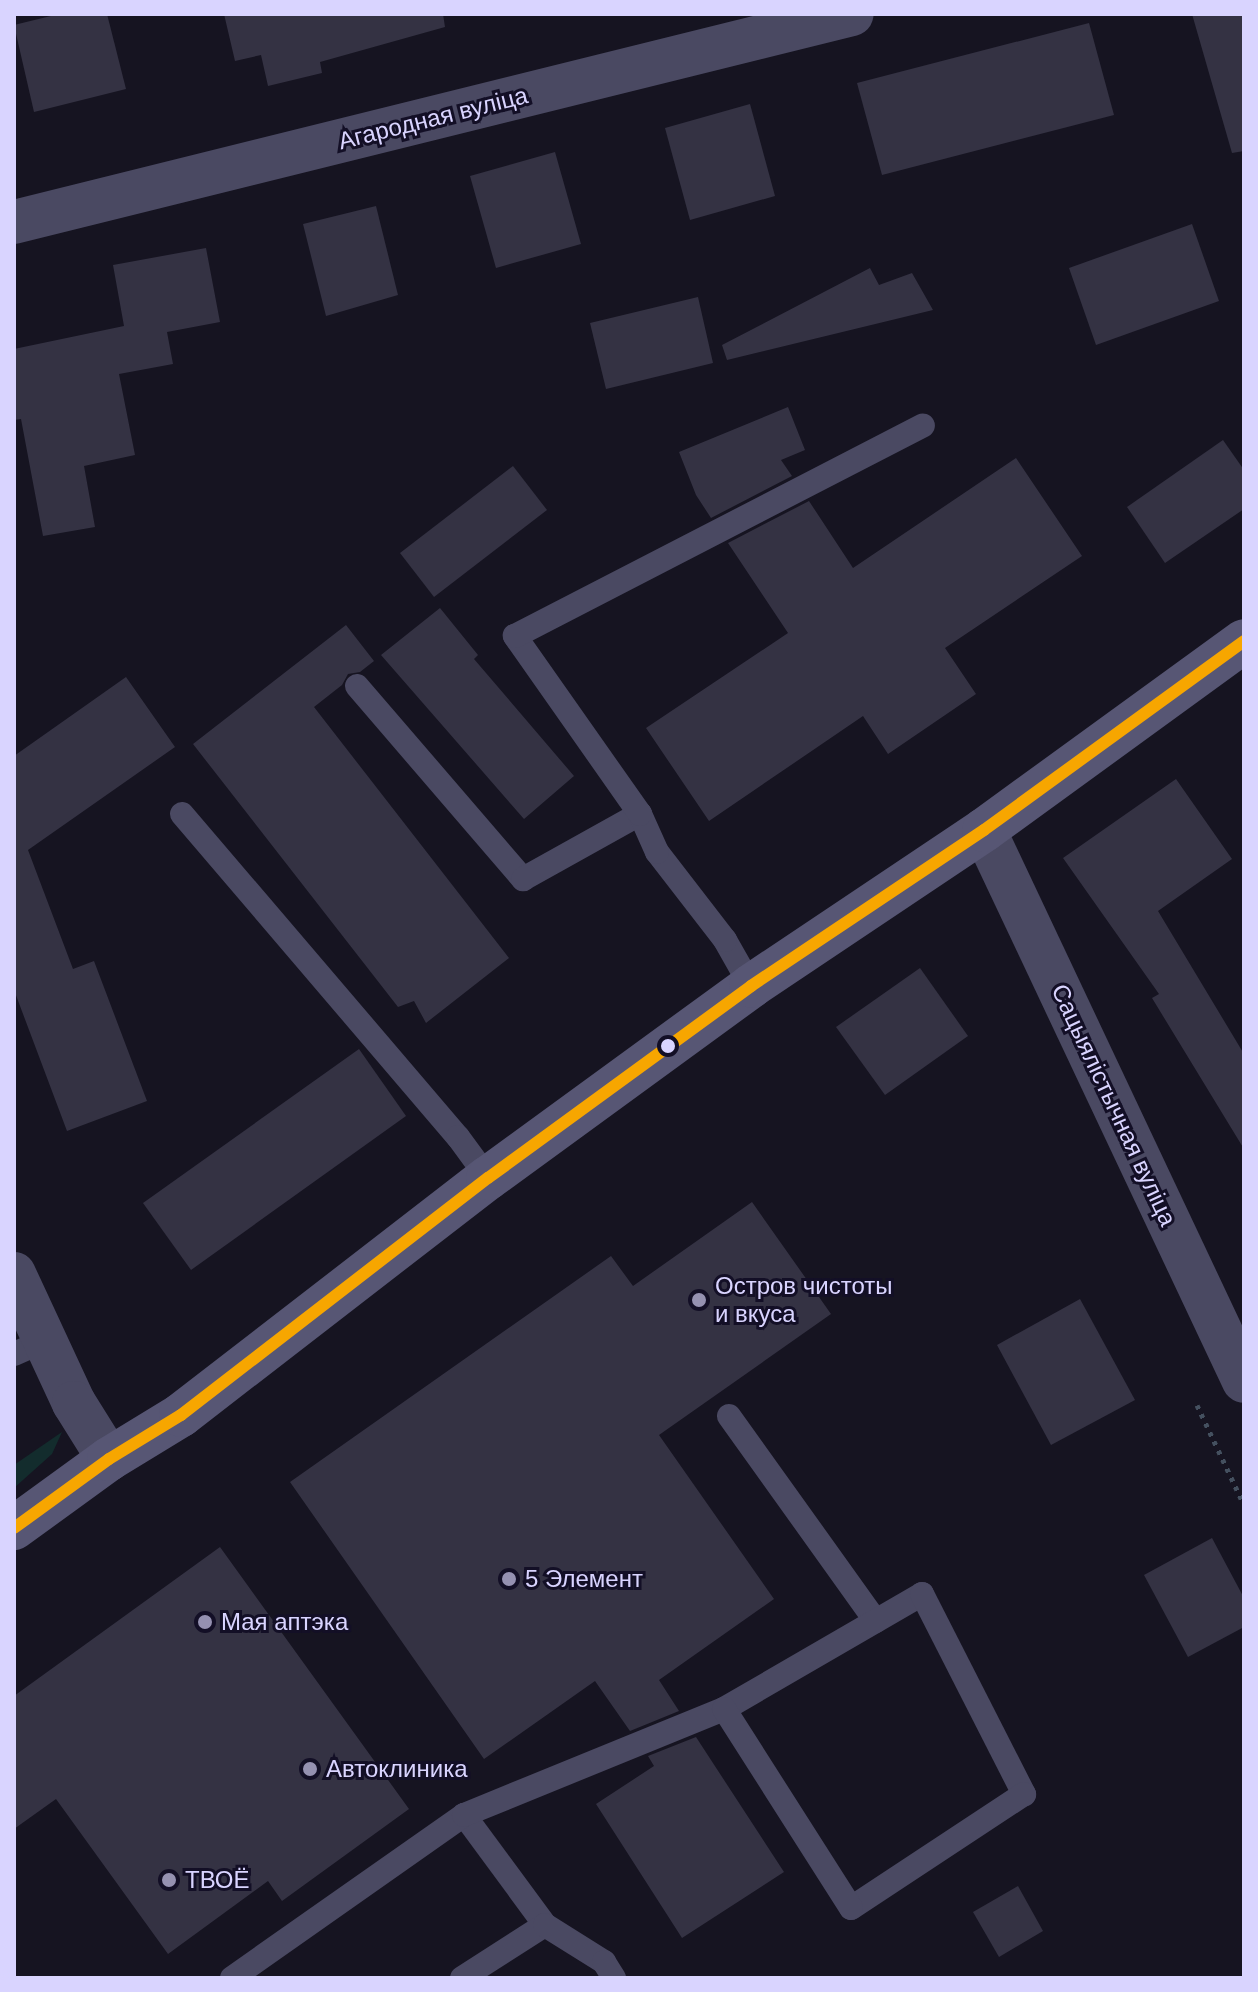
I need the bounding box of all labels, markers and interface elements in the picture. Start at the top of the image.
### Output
street label: Агародная вуліца [335,81,531,155]
street label: Сацыялістычная вуліца [1045,980,1183,1230]
unlabelled marker [660,1038,676,1054]
place label: Остров чистоты и вкуса [715,1272,892,1328]
marker: Остров чистоты и вкуса [690,1291,708,1309]
place label: 5 Элемент [525,1565,643,1593]
marker: 5 Элемент [500,1570,518,1588]
place label: Мая аптэка [221,1608,348,1636]
marker: Мая аптэка [196,1613,214,1631]
place label: Автоклиника [326,1755,468,1783]
marker: Автоклиника [301,1760,319,1778]
place label: ТВОЁ [185,1866,250,1894]
marker: ТВОЁ [160,1871,178,1889]

